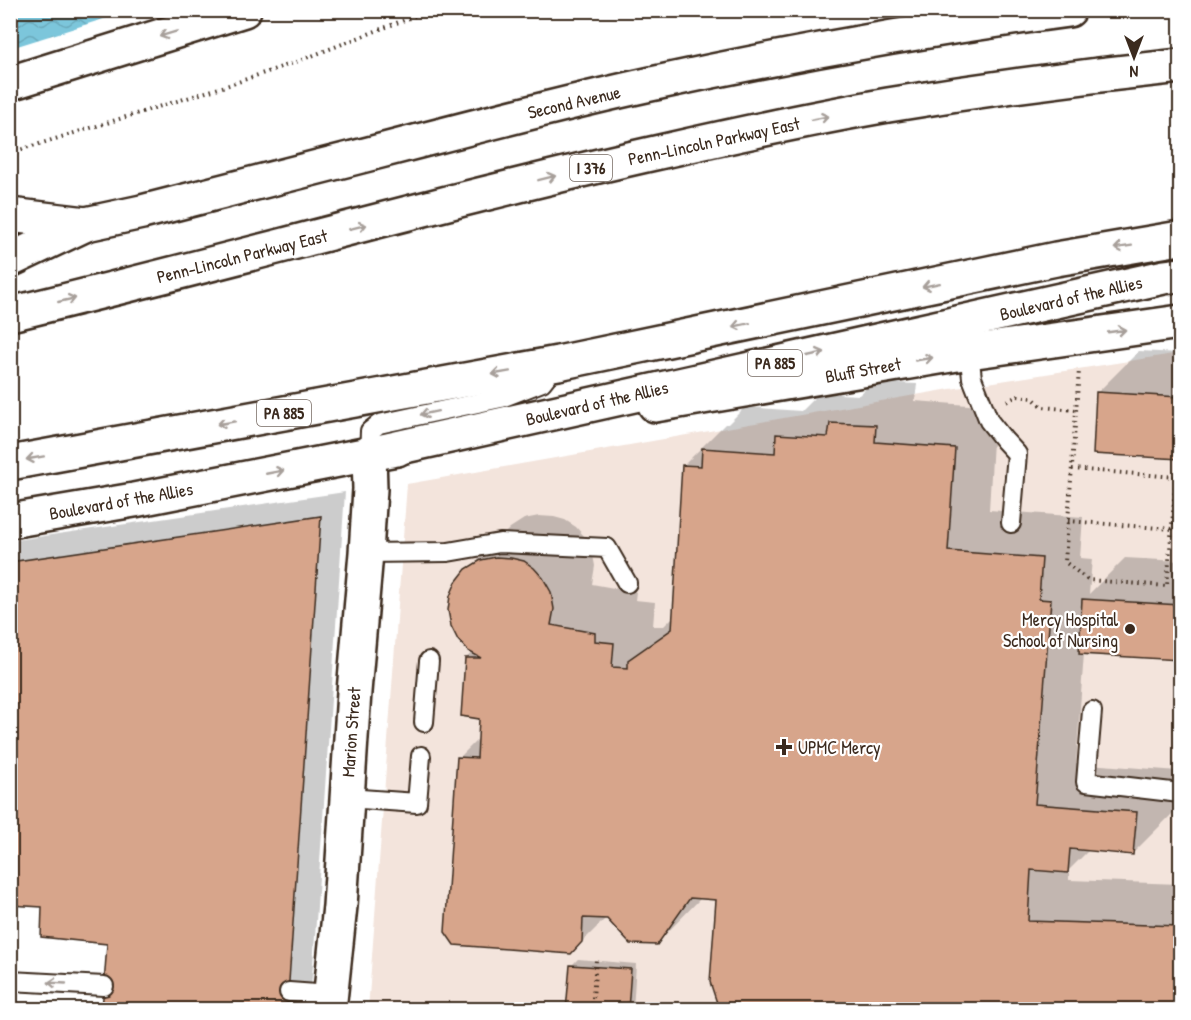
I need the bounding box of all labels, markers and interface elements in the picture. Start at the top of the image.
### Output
north arrow [1104,27,1164,87]
one-way arrow [159,29,178,40]
text: N [1129,61,1138,83]
street label: Second Avenue [525,79,623,125]
street label: Penn-Lincoln Parkway East [626,110,803,171]
one-way arrow [809,112,829,123]
road number: I 376 [570,155,612,181]
one-way arrow [537,172,556,184]
one-way arrow [348,220,367,232]
street label: Penn-Lincoln Parkway East [154,223,331,289]
one-way arrow [1113,242,1133,253]
street label: Boulevard of the Allies [997,269,1145,327]
one-way arrow [922,279,941,291]
one-way arrow [58,294,77,306]
one-way arrow [731,319,750,331]
one-way arrow [1106,325,1126,336]
one-way arrow [806,348,825,360]
road number: PA 885 [748,350,802,376]
street label: Bluff Street [823,351,904,389]
one-way arrow [913,353,933,364]
one-way arrow [492,368,511,379]
street label: Boulevard of the Allies [523,374,671,432]
road number: PA 885 [257,400,311,426]
one-way arrow [420,408,439,420]
one-way arrow [217,418,237,429]
one-way arrow [25,453,45,464]
one-way arrow [264,466,284,477]
street label: Boulevard of the Allies [47,476,195,526]
place label: Mercy Hospital School of Nursing [1003,607,1118,653]
marker: Mercy Hospital School of Nursing [1123,622,1137,636]
street label: Marion Street [335,685,367,778]
place label: UPMC Mercy [798,735,881,760]
marker: UPMC Mercy [775,738,793,756]
one-way arrow [48,978,68,989]

